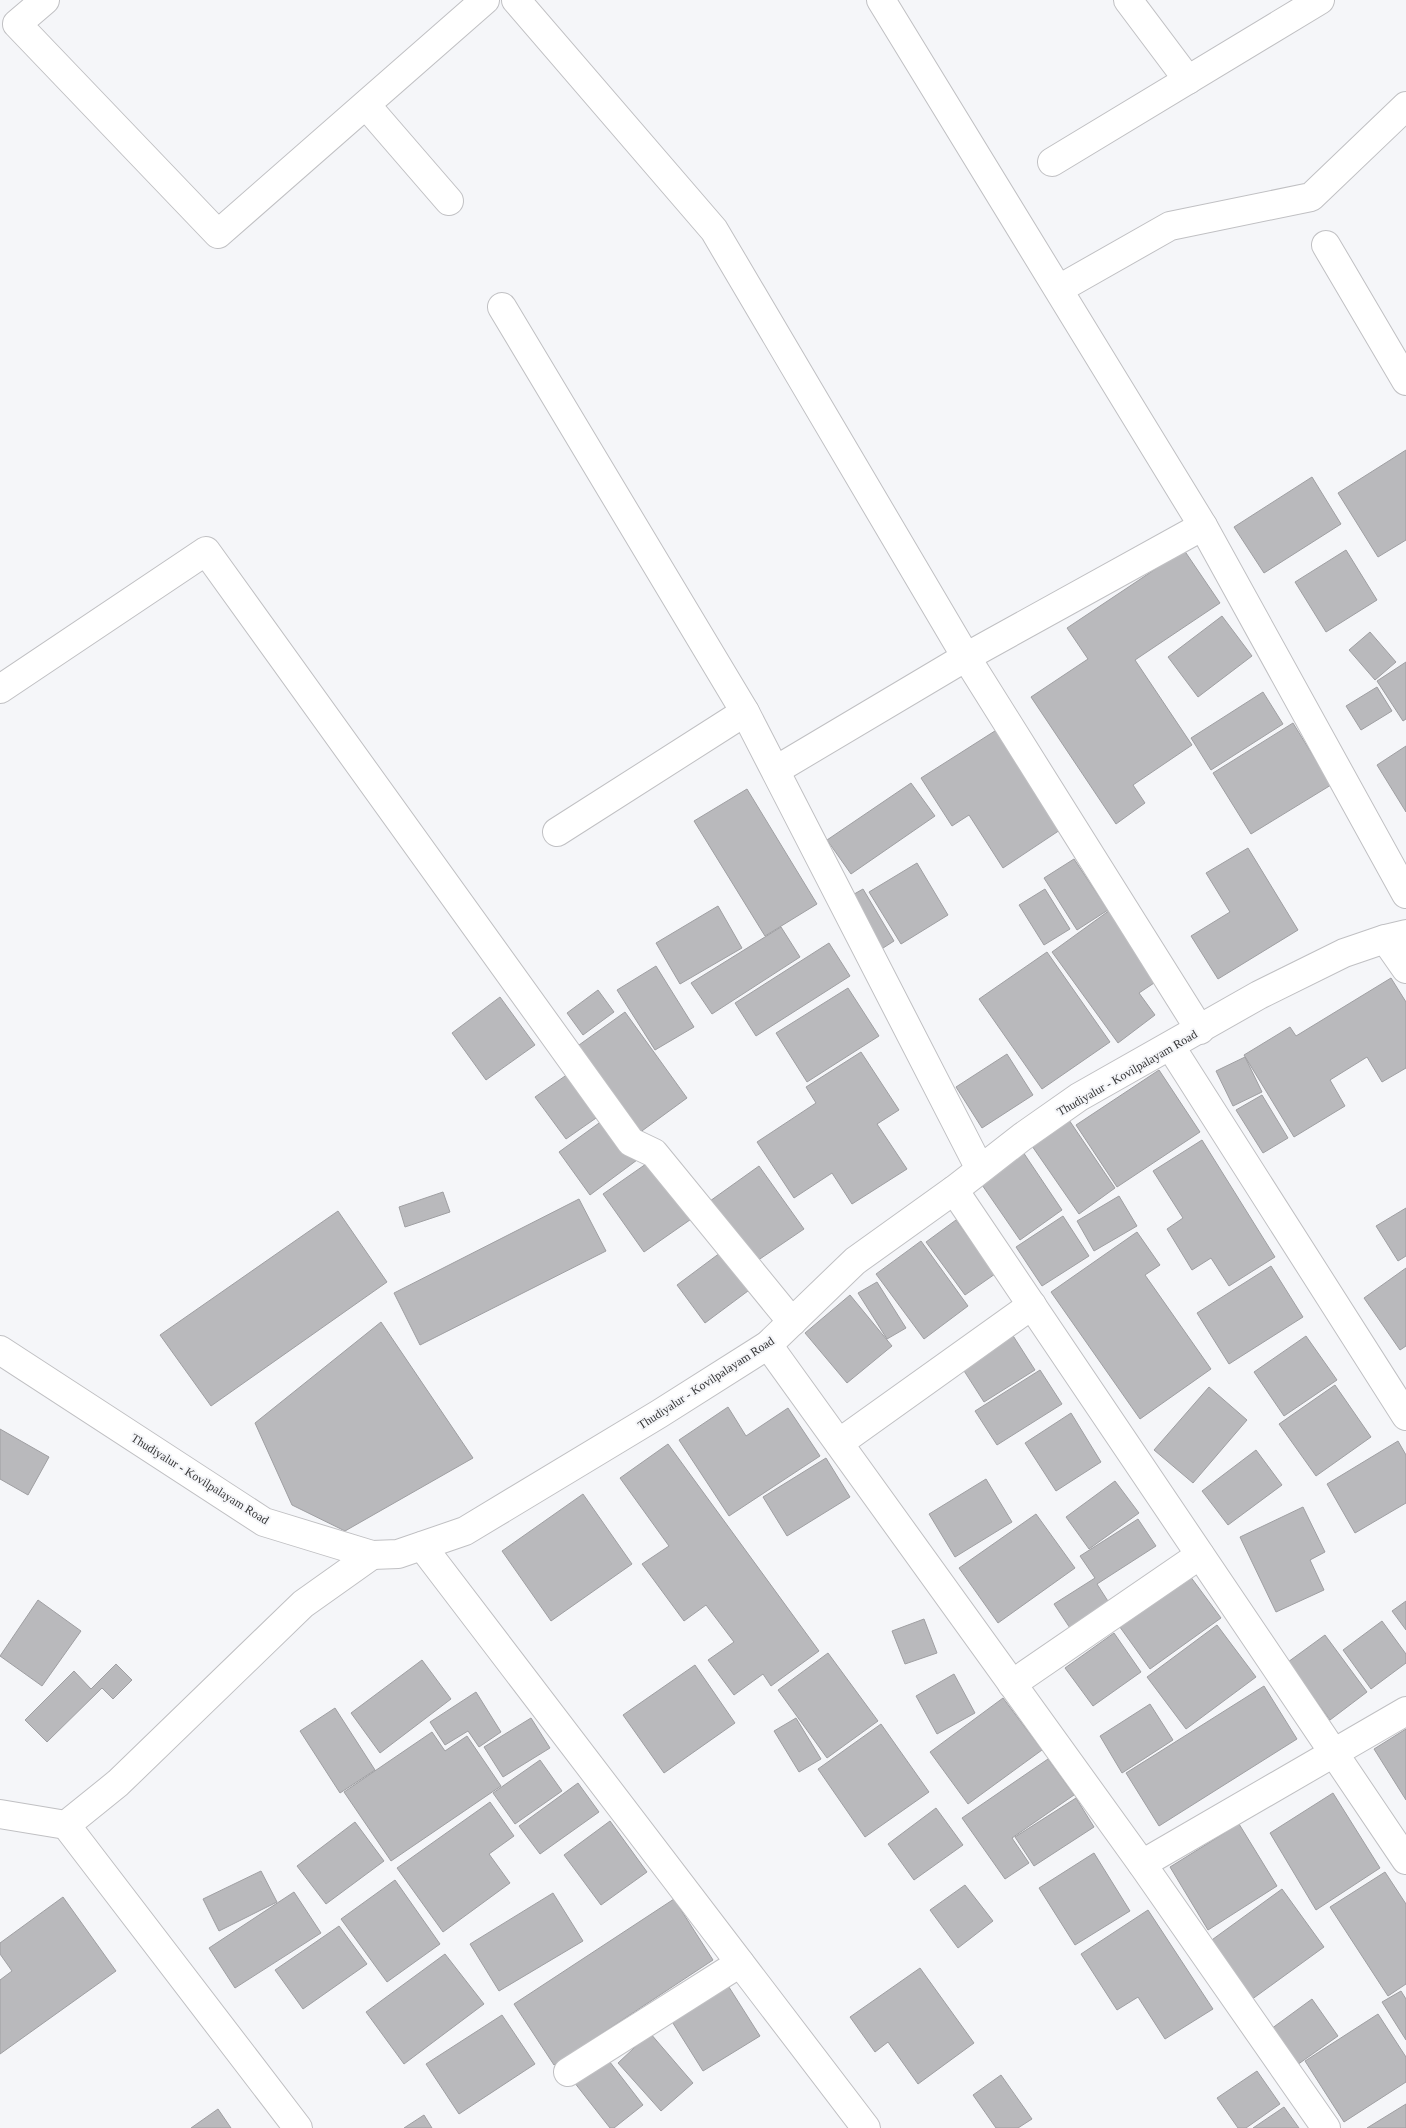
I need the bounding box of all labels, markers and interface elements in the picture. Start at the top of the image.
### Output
street label: Thudiyalur - Kovilpalayam Road [1054,1027,1200,1119]
street label: Thudiyalur - Kovilpalayam Road [635,1334,777,1432]
street label: Thudiyalur - Kovilpalayam Road [129,1431,271,1527]

